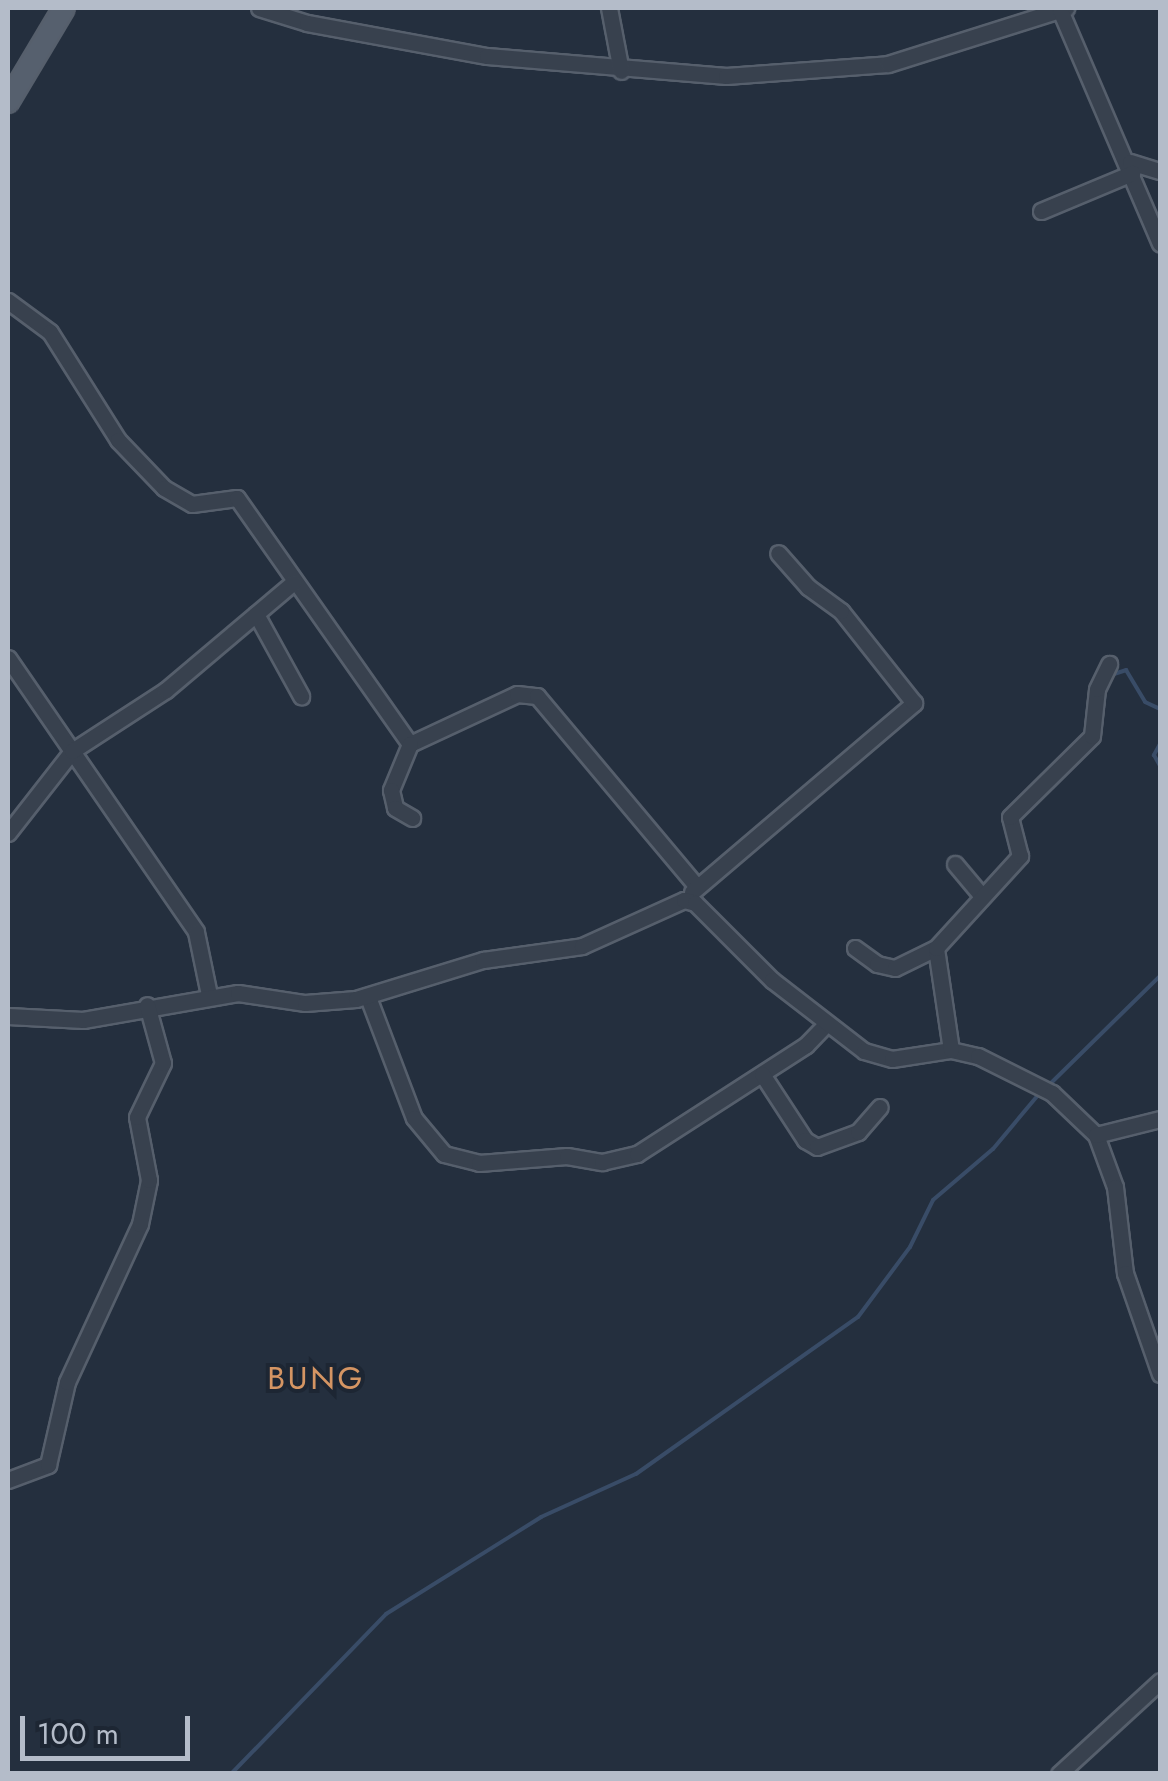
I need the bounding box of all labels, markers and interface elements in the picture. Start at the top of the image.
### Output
district label: BUNG [267,1359,365,1397]
scale bar [25,1696,195,1758]
text: 100 m [37,1712,119,1755]

